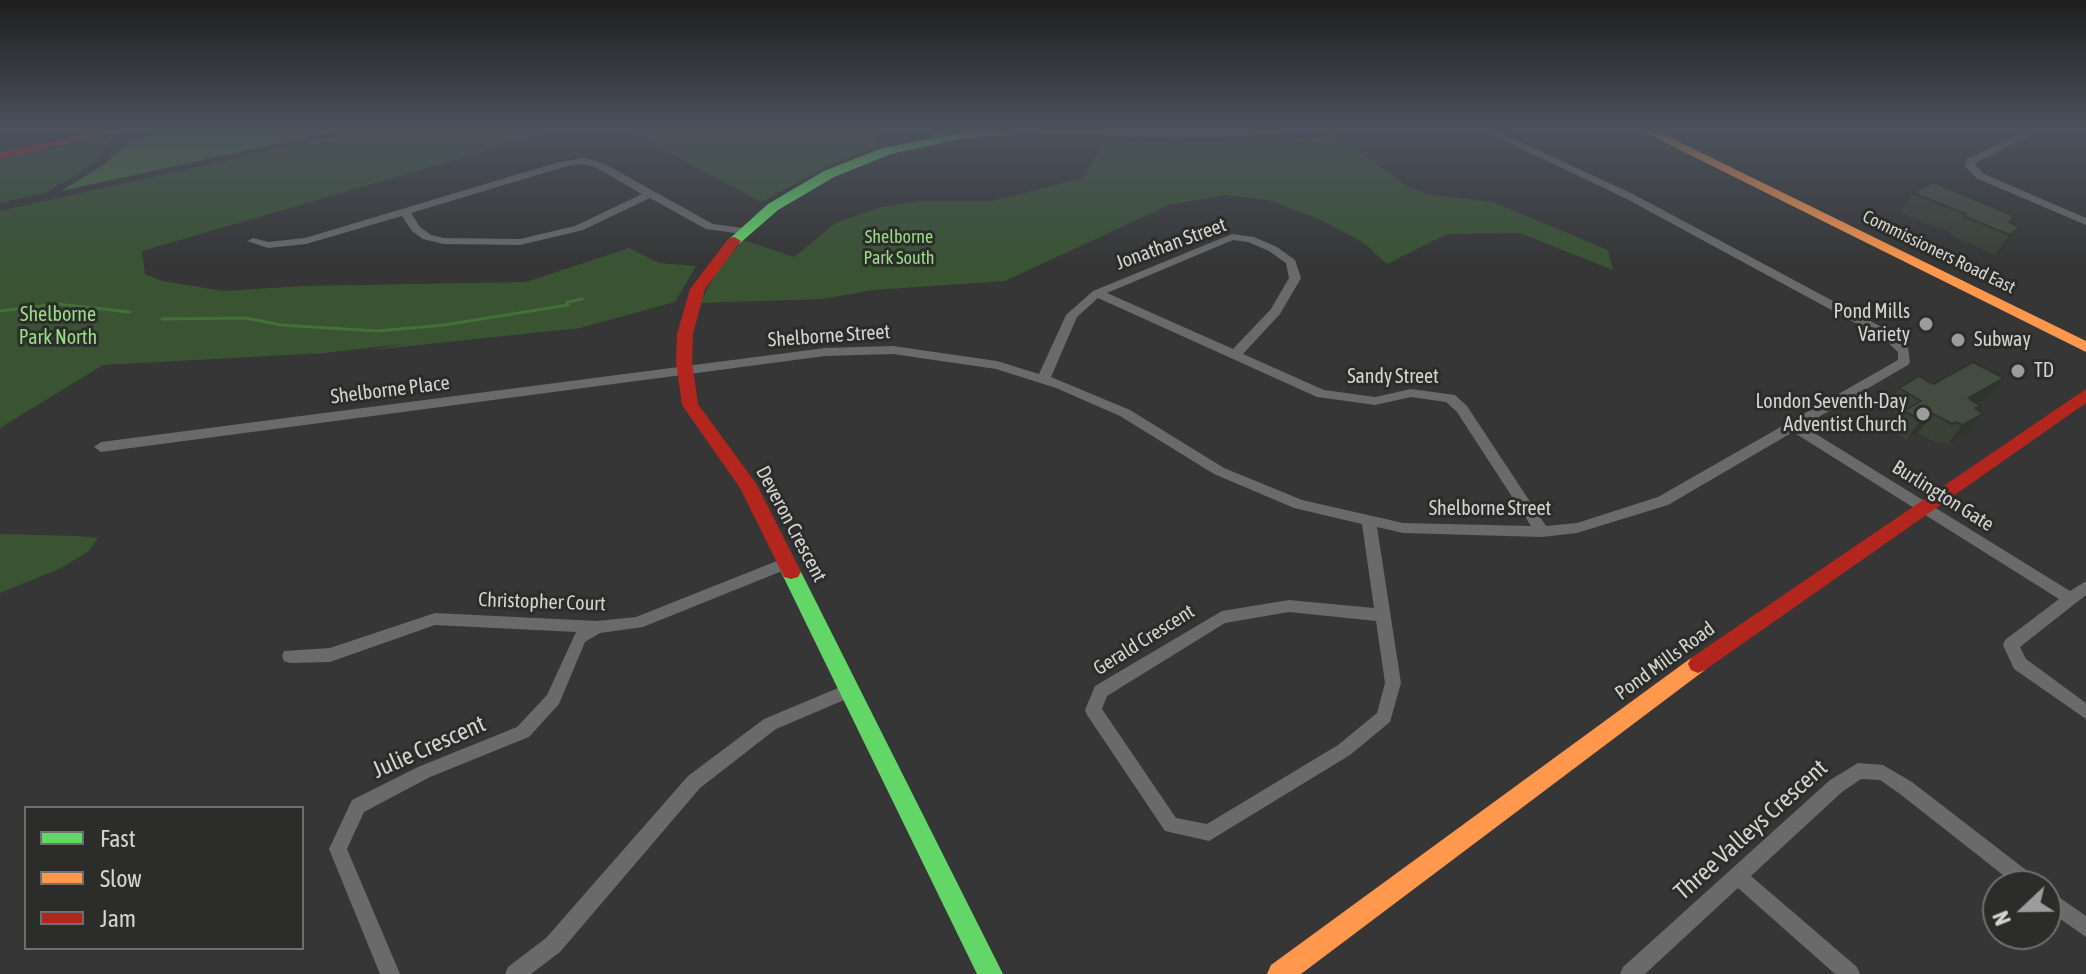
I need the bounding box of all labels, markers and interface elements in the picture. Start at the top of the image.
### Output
street label: Commissioners Road East [1859,206,2019,298]
street label: Jonathan Street [1112,213,1230,275]
park label: Shelborne Park South [863,226,935,268]
place label: Pond Mills Variety [1833,300,1910,347]
park label: Shelborne Park North [19,303,97,350]
marker: Pond Mills Variety [1917,315,1935,333]
street label: Shelborne Street [767,320,891,352]
place label: Subway [1974,328,2031,352]
marker: Subway [1949,331,1967,349]
place label: TD [2034,359,2054,383]
marker: TD [2009,362,2027,380]
street label: Sandy Street [1347,365,1439,389]
street label: Shelborne Place [329,371,451,409]
place label: London Seventh-Day Adventist Church [1756,390,1907,437]
marker: London Seventh-Day Adventist Church [1914,405,1932,423]
street label: Burlington Gate [1888,455,1998,537]
street label: Deveron Crescent [750,462,832,586]
street label: Shelborne Street [1429,497,1551,521]
street label: Christopher Court [478,588,606,616]
street label: Gerald Crescent [1089,599,1199,681]
street label: Pond Mills Road [1610,617,1720,705]
street label: Julie Crescent [368,709,490,785]
street label: Three Valleys Crescent [1668,754,1834,906]
legend [24,806,304,950]
text: Fast [100,825,136,852]
text: Slow [100,865,142,892]
north arrow [1982,870,2062,950]
text: Jam [100,905,136,932]
text: N [1987,907,2016,929]

